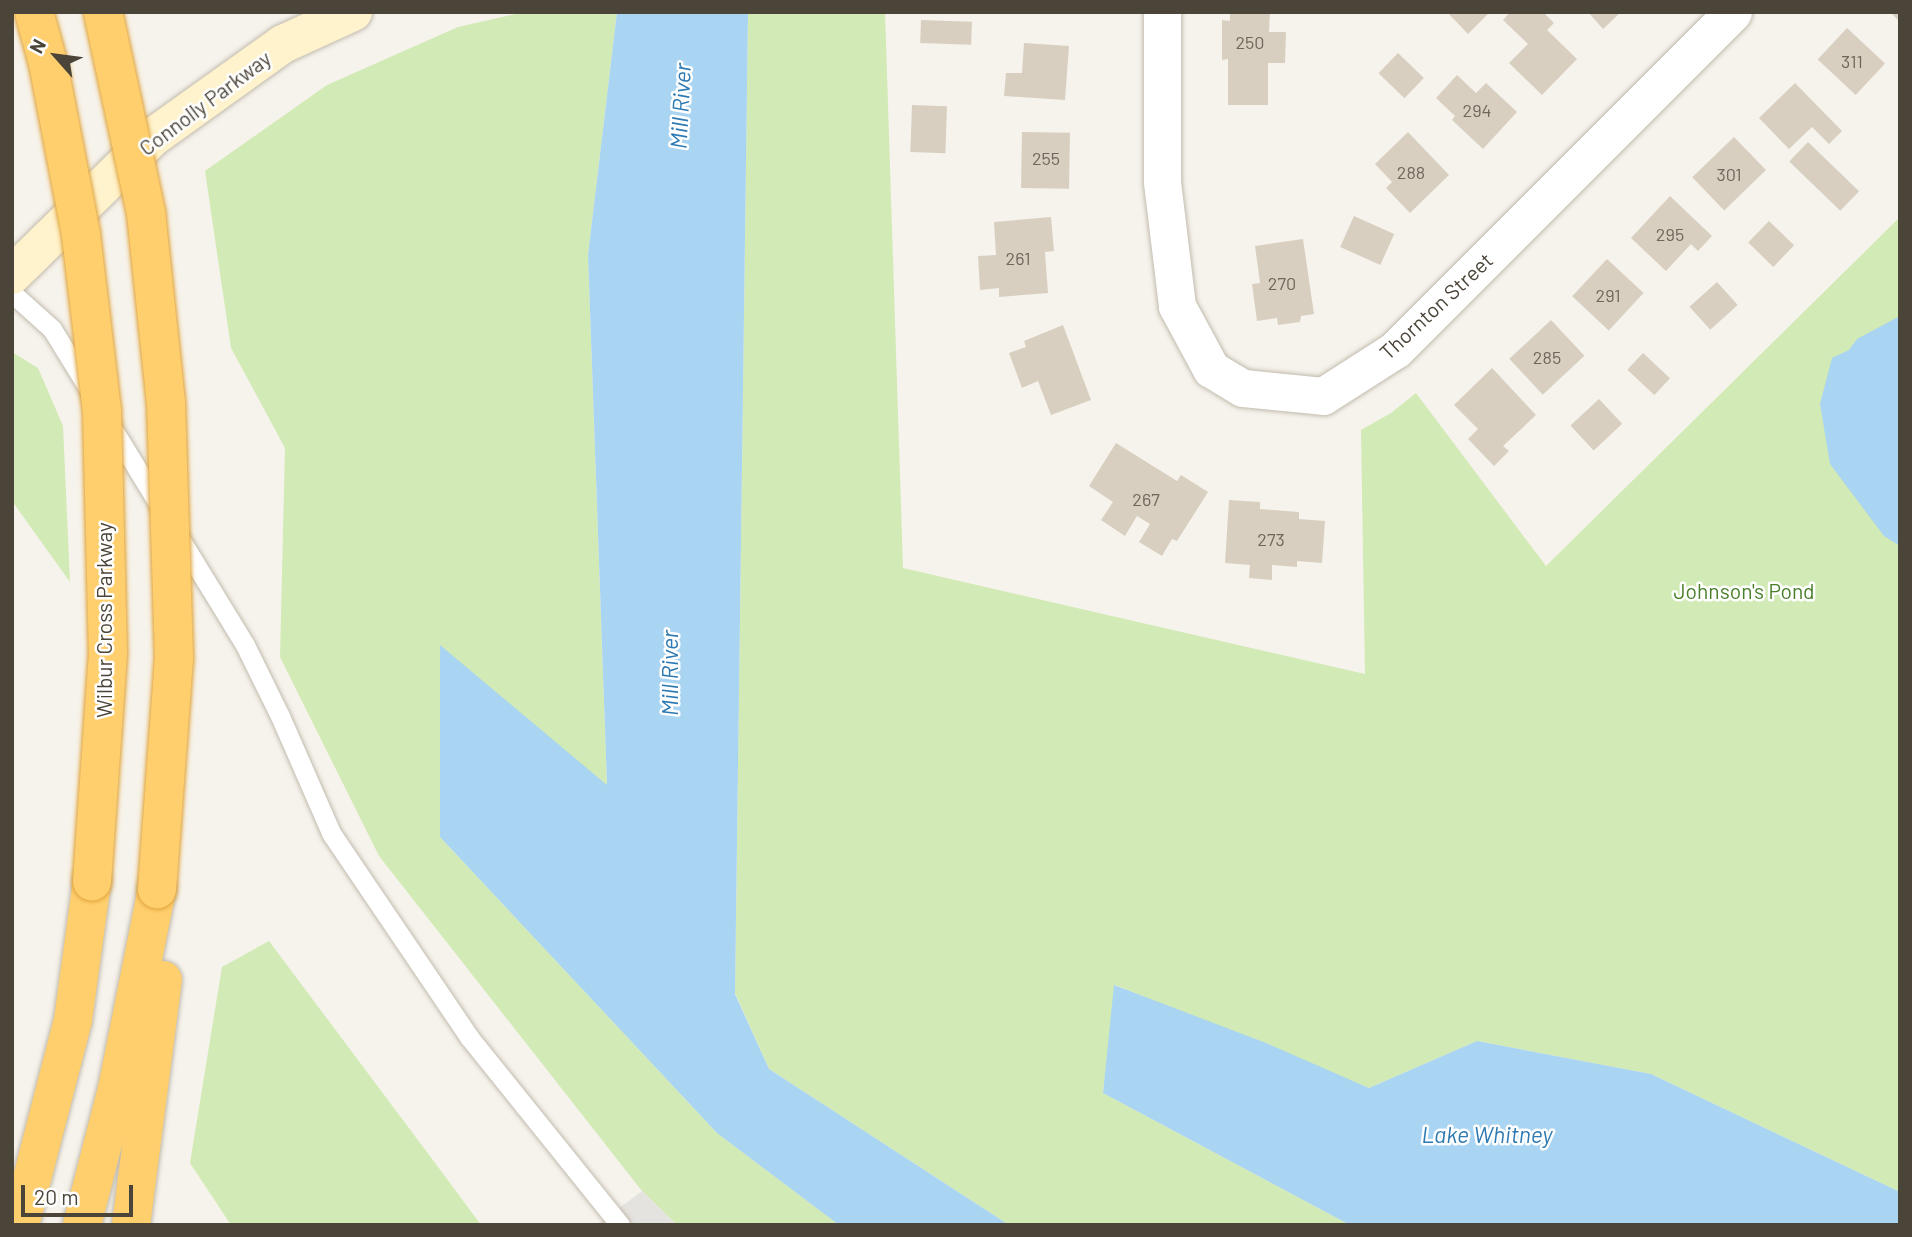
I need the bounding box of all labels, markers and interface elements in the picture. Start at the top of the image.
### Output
north arrow [21,21,91,91]
house number: 250 [1235,31,1265,53]
text: N [24,35,50,57]
street label: Connolly Parkway [134,45,276,161]
house number: 311 [1841,50,1863,72]
water label: Mill River [664,62,696,150]
house number: 294 [1463,99,1491,121]
house number: 255 [1032,147,1060,169]
house number: 288 [1397,161,1425,183]
house number: 301 [1716,163,1742,185]
house number: 295 [1656,223,1684,245]
house number: 261 [1006,247,1030,269]
street label: Thornton Street [1374,247,1498,365]
house number: 270 [1268,272,1296,294]
house number: 291 [1596,284,1620,306]
house number: 285 [1533,346,1561,368]
house number: 267 [1132,488,1160,510]
street label: Wilbur Cross Parkway [91,522,117,718]
house number: 273 [1257,528,1285,550]
park label: Johnson's Pond [1673,578,1815,604]
water label: Mill River [655,630,683,716]
water label: Lake Whitney [1421,1120,1553,1148]
scale bar [24,1170,136,1214]
text: 20 m [34,1184,79,1209]

